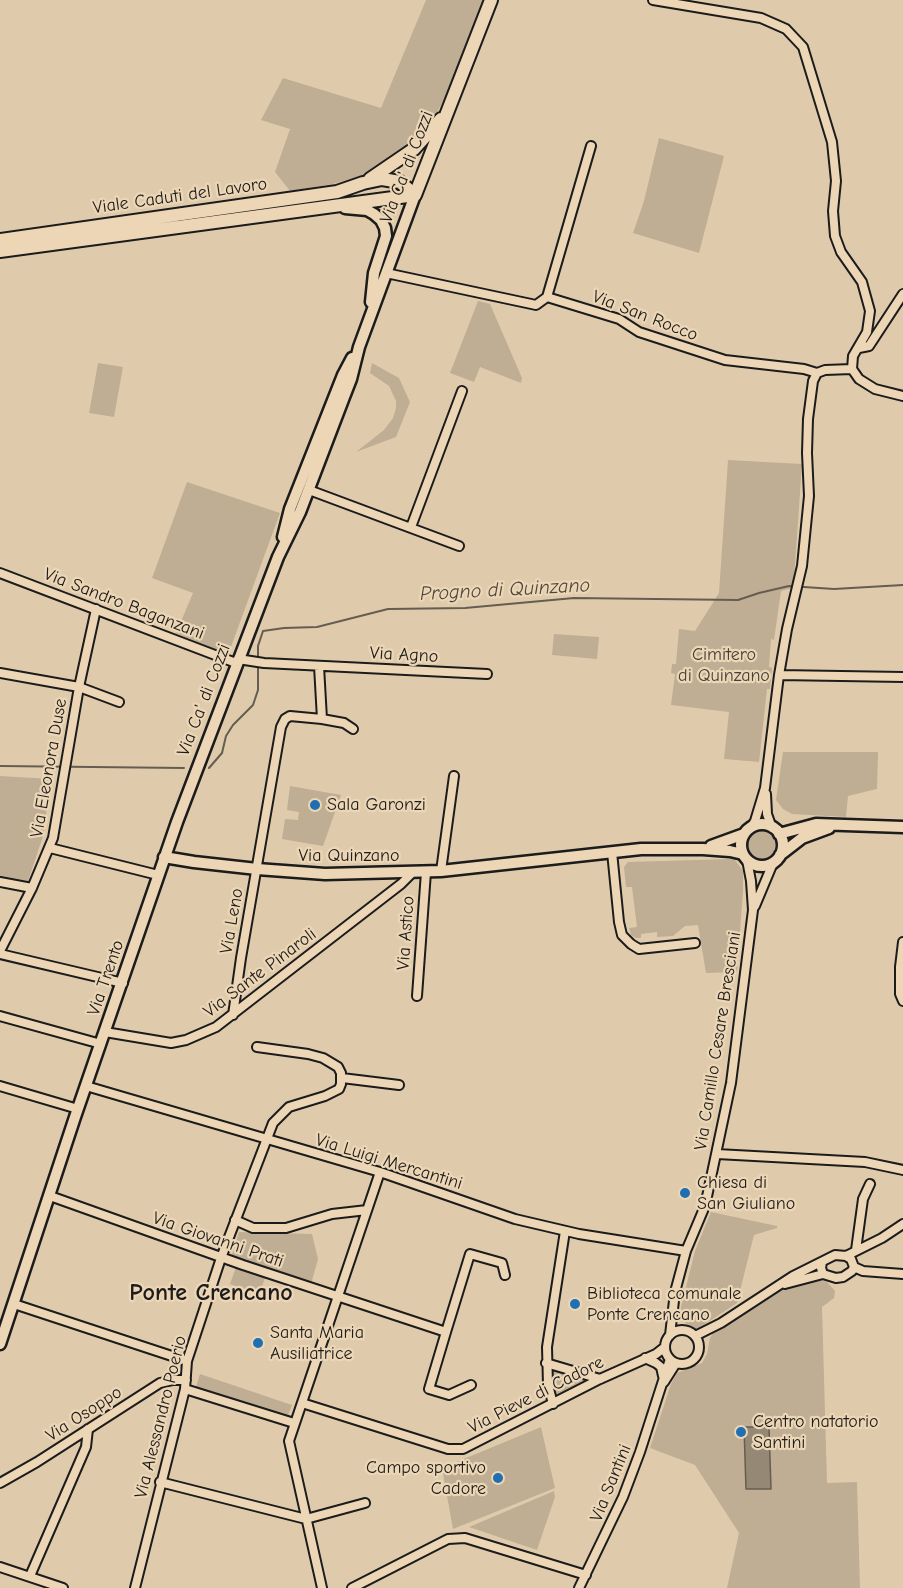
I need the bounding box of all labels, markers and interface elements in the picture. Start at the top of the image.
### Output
street label: Via Ca' di Cozzi [376,108,438,226]
street label: Viale Caduti del Lavoro [91,173,269,219]
street label: Via San Rocco [589,286,701,346]
street label: Via Sandro Baganzani [41,563,207,645]
water label: Progno di Quinzano [419,574,591,606]
street label: Via Ca' di Cozzi [173,641,235,759]
street label: Via Agno [369,642,439,668]
park label: Cimitero di Quinzano [678,644,770,686]
street label: Via Eleonora Duse [26,697,72,839]
place label: Sala Garonzi [327,794,426,816]
marker: Sala Garonzi [308,798,322,812]
street label: Via Quinzano [298,845,400,867]
street label: Via Leno [216,887,248,955]
street label: Via Astico [393,895,419,971]
street label: Via Sante Pinaroli [199,924,321,1022]
street label: Via Camillo Cesare Bresciani [690,930,746,1152]
street label: Via Trento [83,937,129,1019]
street label: Via Luigi Mercantini [313,1129,465,1195]
place label: Chiesa di San Giuliano [697,1172,795,1214]
marker: Chiesa di San Giuliano [678,1186,692,1200]
street label: Via Giovanni Prati [150,1207,286,1273]
district label: Ponte Crencano [129,1279,293,1307]
place label: Biblioteca comunale Ponte Crencano [587,1283,741,1326]
marker: Biblioteca comunale Ponte Crencano [568,1297,582,1311]
place label: Santa Maria Ausiliatrice [270,1322,364,1364]
street label: Via Alessandro Poerio [130,1333,192,1501]
marker: Santa Maria Ausiliatrice [251,1336,265,1350]
street label: Via Pieve di Cadore [465,1351,607,1439]
street label: Via Osoppo [42,1381,126,1447]
place label: Centro natatorio Santini [753,1411,879,1454]
marker: Centro natatorio Santini [734,1425,748,1439]
street label: Via Santini [586,1441,636,1525]
place label: Campo sportivo Cadore [366,1457,486,1500]
marker: Campo sportivo Cadore [491,1471,505,1485]

